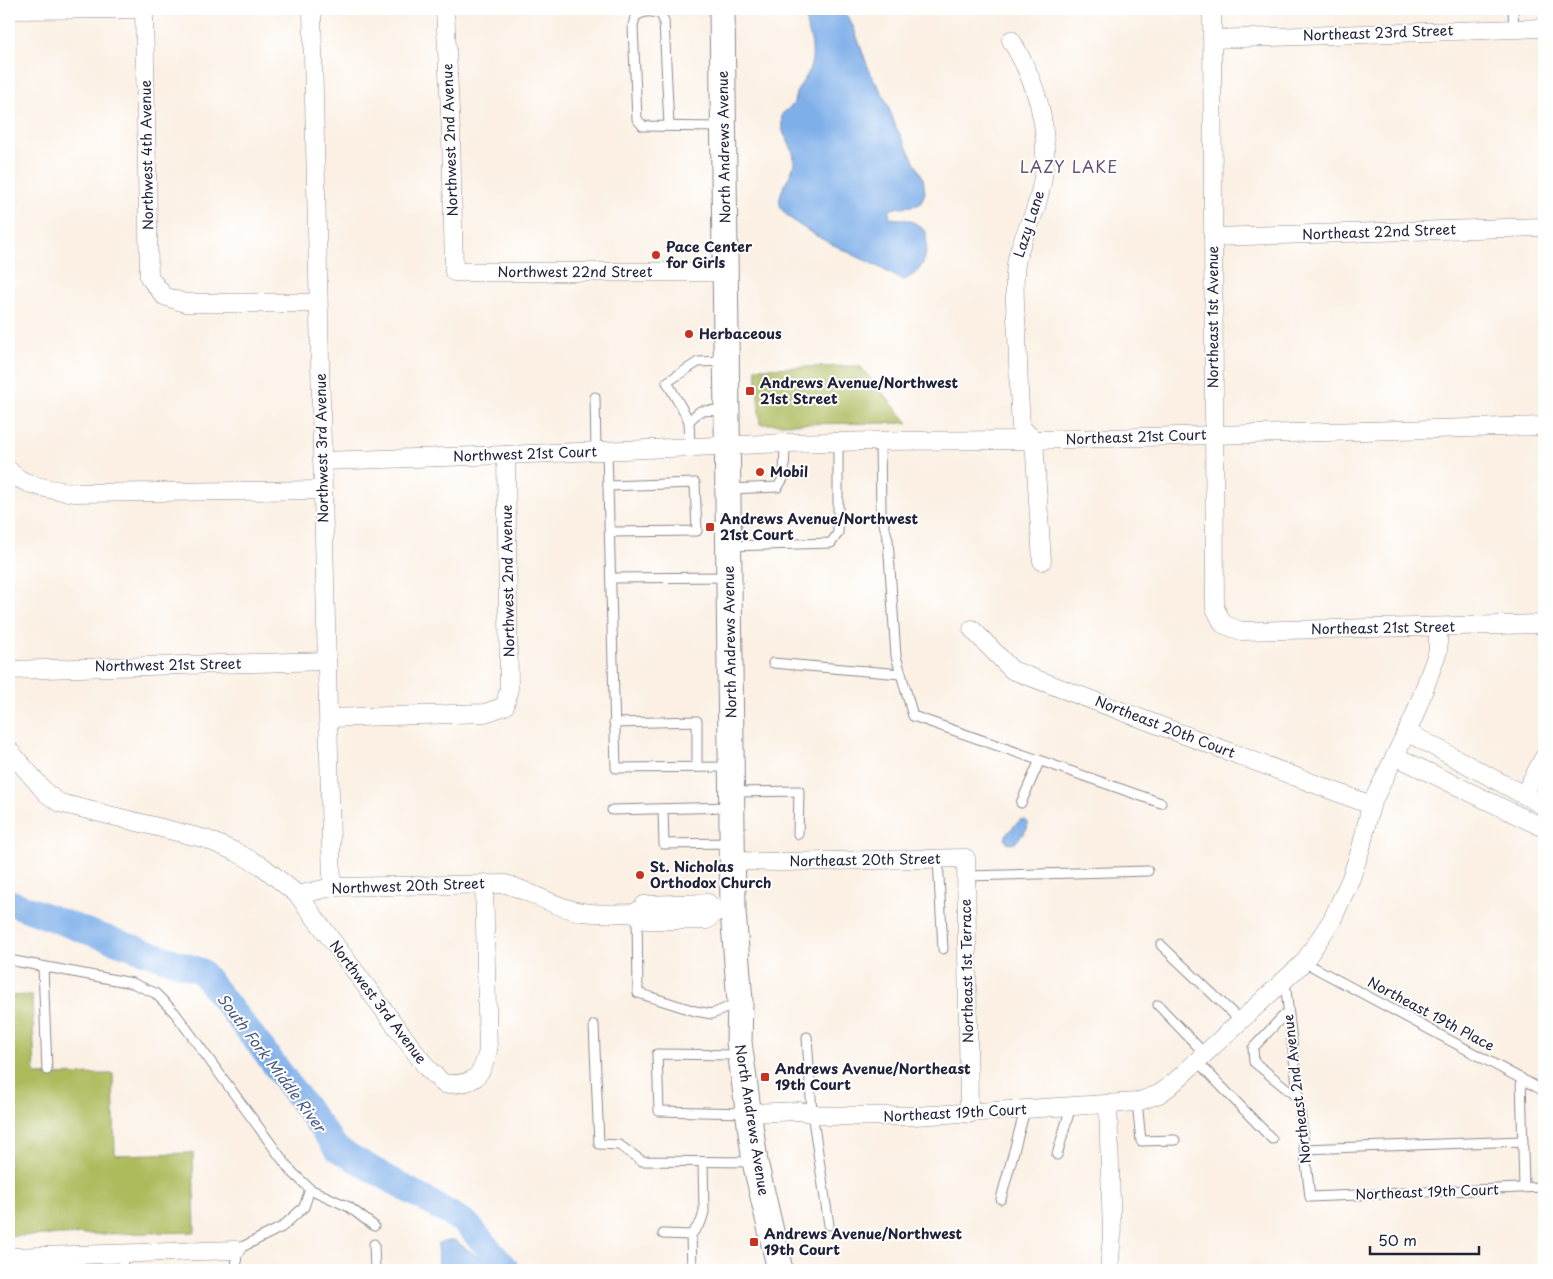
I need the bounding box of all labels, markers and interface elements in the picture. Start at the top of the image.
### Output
street label: Northeast 23rd Street [1302,19,1454,46]
street label: Northwest 2nd Avenue [436,63,463,217]
street label: North Andrews Avenue [712,70,735,224]
street label: Northwest 4th Avenue [135,79,158,230]
district label: LAZY LAKE [1020,154,1118,178]
street label: Lazy Lane [1008,188,1049,260]
street label: Northeast 22nd Street [1302,218,1457,245]
place label: Pace Center for Girls [666,236,753,273]
street label: Northeast 1st Avenue [1202,245,1223,388]
marker: Pace Center for Girls [650,249,662,261]
street label: Northwest 22nd Street [498,261,653,282]
place label: Herbaceous [699,323,782,344]
marker: Herbaceous [683,328,695,340]
place label: Andrews Avenue/Northwest 21st Street [760,372,958,409]
street label: Northwest 3rd Avenue [310,373,333,523]
marker: Andrews Avenue/Northwest 21st Street [744,385,756,397]
street label: Northeast 21st Court [1065,424,1207,449]
street label: Northwest 21st Court [453,440,598,467]
place label: Mobil [770,461,808,482]
marker: Mobil [754,466,766,478]
street label: Northwest 2nd Avenue [496,504,519,658]
place label: Andrews Avenue/Northwest 21st Court [720,508,918,545]
marker: Andrews Avenue/Northwest 21st Court [704,521,716,533]
street label: North Andrews Avenue [718,565,741,719]
street label: Northeast 21st Street [1311,616,1456,639]
street label: Northwest 21st Street [95,653,242,676]
street label: Northeast 20th Court [1092,690,1239,763]
street label: Northeast 20th Street [789,848,941,871]
place label: St. Nicholas Orthodox Church [650,856,772,893]
marker: St. Nicholas Orthodox Church [634,869,646,881]
street label: Northwest 20th Street [331,872,485,899]
street label: Northeast 1st Terrace [955,899,978,1043]
street label: Northwest 3rd Avenue [325,936,432,1068]
street label: Northeast 19th Place [1364,971,1498,1056]
water label: South Fork Middle River [212,988,333,1138]
street label: Northeast 2nd Avenue [1277,1013,1316,1165]
street label: North Andrews Avenue [730,1043,775,1197]
place label: Andrews Avenue/Northeast 19th Court [775,1058,971,1095]
marker: Andrews Avenue/Northeast 19th Court [759,1071,771,1083]
street label: Northeast 19th Court [883,1098,1027,1127]
street label: Northeast 19th Court [1355,1178,1499,1204]
place label: Andrews Avenue/Northwest 19th Court [764,1223,962,1260]
scale bar [1370,1224,1479,1256]
text: 50 m [1378,1228,1417,1251]
marker: Andrews Avenue/Northwest 19th Court [748,1236,760,1248]

